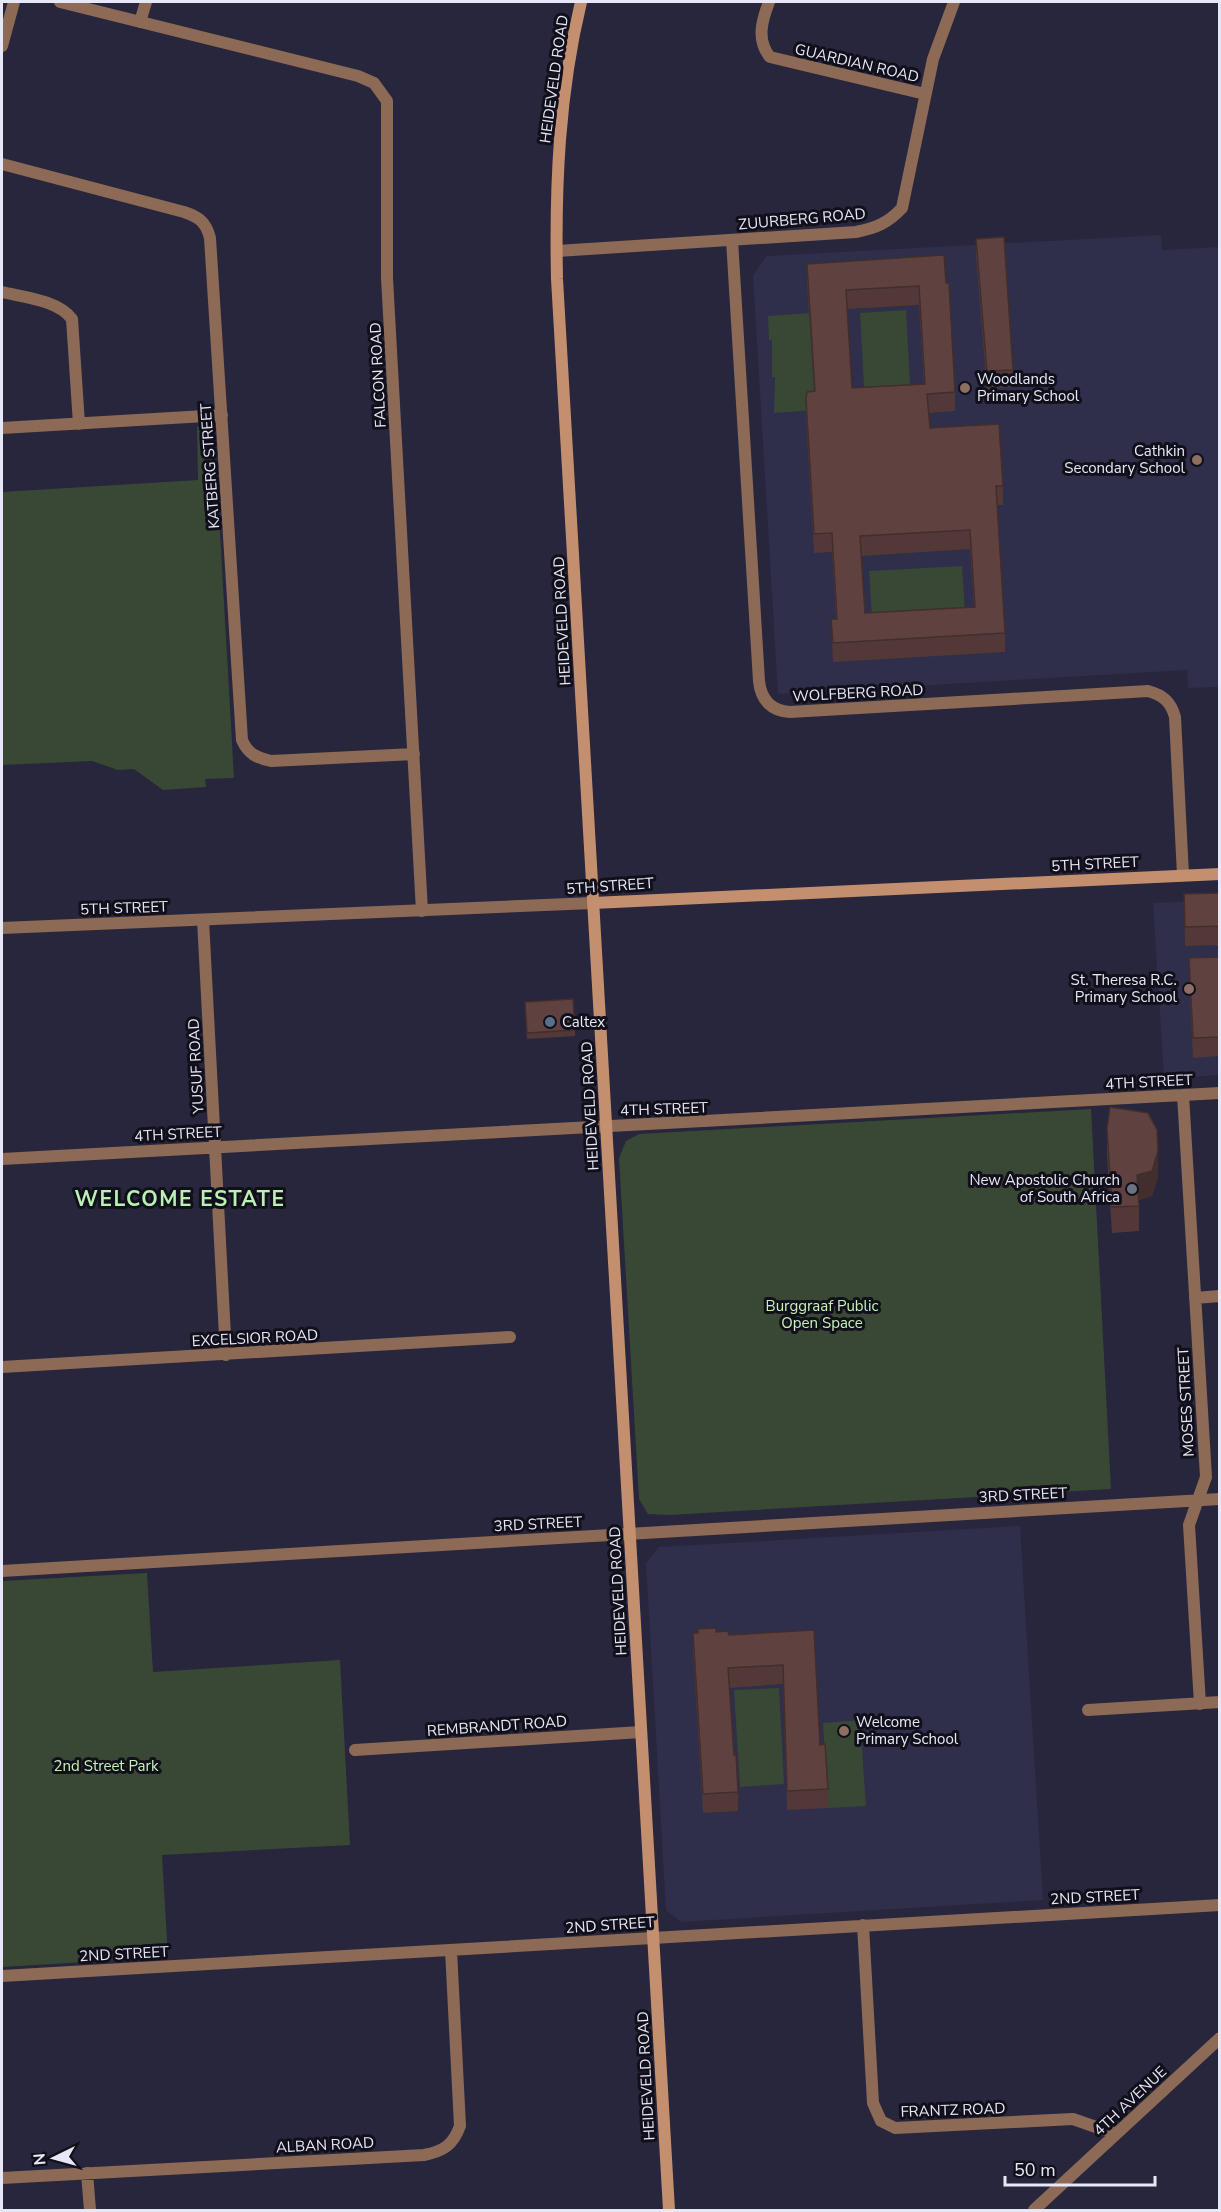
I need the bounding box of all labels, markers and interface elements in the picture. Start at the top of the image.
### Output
street label: HEIDEVELD ROAD [535,14,573,144]
street label: GUARDIAN ROAD [793,39,921,87]
street label: ZUURBERG ROAD [738,203,866,235]
street label: FALCON ROAD [365,322,391,428]
place label: Woodlands Primary School [977,369,1080,406]
marker: Woodlands Primary School [958,381,972,395]
street label: KATBERG STREET [196,403,224,529]
place label: Cathkin Secondary School [1064,441,1186,478]
marker: Cathkin Secondary School [1190,453,1204,467]
street label: HEIDEVELD ROAD [549,556,575,686]
street label: WOLFBERG ROAD [792,680,924,706]
street label: 5TH STREET [1051,852,1139,876]
street label: 5TH STREET [566,873,654,899]
street label: 5TH STREET [80,896,168,920]
place label: St. Theresa R.C. Primary School [1071,970,1178,1007]
marker: St. Theresa R.C. Primary School [1182,982,1196,996]
place label: Caltex [562,1012,605,1032]
marker: Caltex [543,1015,557,1029]
street label: YUSUF ROAD [184,1018,209,1115]
street label: HEIDEVELD ROAD [577,1041,603,1171]
street label: 4TH STREET [1105,1070,1193,1094]
street label: 4TH STREET [620,1097,708,1121]
street label: 4TH STREET [134,1122,222,1146]
place label: New Apostolic Church of South Africa [969,1170,1120,1207]
marker: New Apostolic Church of South Africa [1125,1182,1139,1196]
district label: WELCOME ESTATE [75,1185,285,1213]
park label: Burggraaf Public Open Space [766,1296,878,1333]
street label: EXCELSIOR ROAD [191,1325,319,1351]
street label: MOSES STREET [1173,1347,1199,1457]
street label: 3RD STREET [978,1483,1068,1507]
street label: 3RD STREET [493,1512,583,1536]
street label: HEIDEVELD ROAD [605,1526,631,1656]
street label: REMBRANDT ROAD [426,1711,568,1741]
place label: Welcome Primary School [856,1712,959,1749]
marker: Welcome Primary School [837,1724,851,1738]
park label: 2nd Street Park [54,1756,159,1776]
street label: 2ND STREET [1050,1885,1140,1909]
street label: 2ND STREET [565,1912,655,1938]
street label: 2ND STREET [79,1942,169,1966]
street label: HEIDEVELD ROAD [633,2011,659,2141]
street label: 4TH AVENUE [1089,2062,1171,2140]
street label: FRANTZ ROAD [900,2098,1006,2122]
north arrow [24,2128,84,2188]
street label: ALBAN ROAD [275,2132,375,2158]
scale bar [1005,2149,1155,2187]
text: N [29,2152,52,2166]
text: 50 m [1014,2158,1056,2182]

